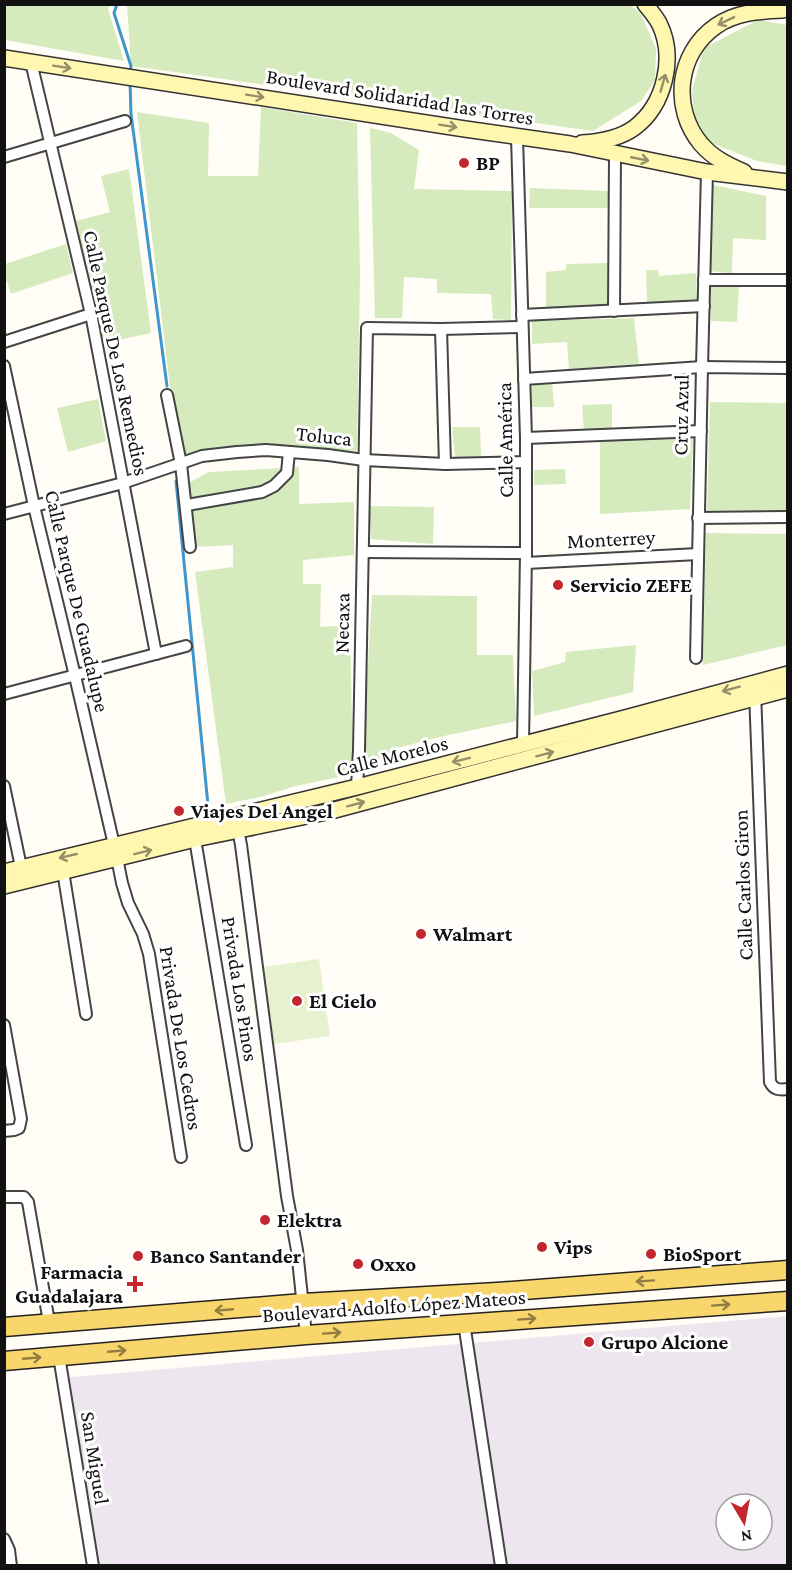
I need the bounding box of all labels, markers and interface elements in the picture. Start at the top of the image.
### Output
one-way arrow [718,16,736,27]
one-way arrow [52,61,72,72]
street label: Boulevard Solidaridad las Torres [265,64,535,130]
one-way arrow [658,74,669,93]
one-way arrow [245,91,264,102]
one-way arrow [437,121,457,132]
place label: BP [476,151,500,175]
one-way arrow [630,154,649,165]
marker: BP [457,156,471,170]
street label: Calle Parque De Los Remedios [78,228,154,478]
street label: Cruz Azul [668,374,694,456]
street label: Calle América [492,382,518,498]
street label: Toluca [295,421,353,451]
street label: Calle Parque De Guadalupe [40,488,114,714]
street label: Monterrey [566,525,656,553]
place label: Servicio ZEFE [570,573,692,597]
marker: Servicio ZEFE [551,578,565,592]
street label: Necaxa [329,592,355,654]
one-way arrow [722,684,741,695]
street label: Calle Morelos [334,731,450,781]
one-way arrow [535,748,554,759]
one-way arrow [452,754,471,766]
one-way arrow [346,798,365,809]
place label: Viajes Del Angel [190,799,333,823]
marker: Viajes Del Angel [172,804,186,818]
street label: Calle Carlos Giron [728,809,758,961]
one-way arrow [133,845,152,857]
one-way arrow [58,851,77,863]
street label: Privada Los Pinos [217,915,263,1063]
place label: Walmart [432,922,513,946]
marker: Walmart [414,927,428,941]
street label: Privada De Los Cedros [155,944,207,1132]
place label: El Cielo [309,989,377,1013]
marker: El Cielo [290,994,304,1008]
place label: Elektra [277,1208,343,1232]
marker: Elektra [258,1213,272,1227]
place label: Vips [553,1235,593,1259]
marker: Vips [535,1240,549,1254]
place label: BioSport [663,1242,742,1266]
place label: Banco Santander [150,1244,302,1268]
marker: BioSport [644,1247,658,1261]
marker: Banco Santander [131,1249,145,1263]
place label: Oxxo [370,1252,416,1276]
marker: Oxxo [351,1257,365,1271]
place label: Farmacia Guadalajara [15,1260,124,1308]
one-way arrow [636,1276,656,1287]
marker: Farmacia Guadalajara [128,1277,142,1291]
street label: Boulevard Adolfo López Mateos [261,1285,527,1327]
one-way arrow [711,1300,731,1311]
one-way arrow [214,1305,234,1316]
one-way arrow [516,1313,536,1324]
one-way arrow [322,1327,342,1338]
place label: Grupo Alcione [601,1330,728,1354]
marker: Grupo Alcione [582,1335,596,1349]
one-way arrow [107,1345,126,1356]
one-way arrow [21,1353,41,1364]
street label: San Miguel [76,1410,114,1506]
north arrow [714,1492,774,1552]
text: N [740,1527,753,1546]

